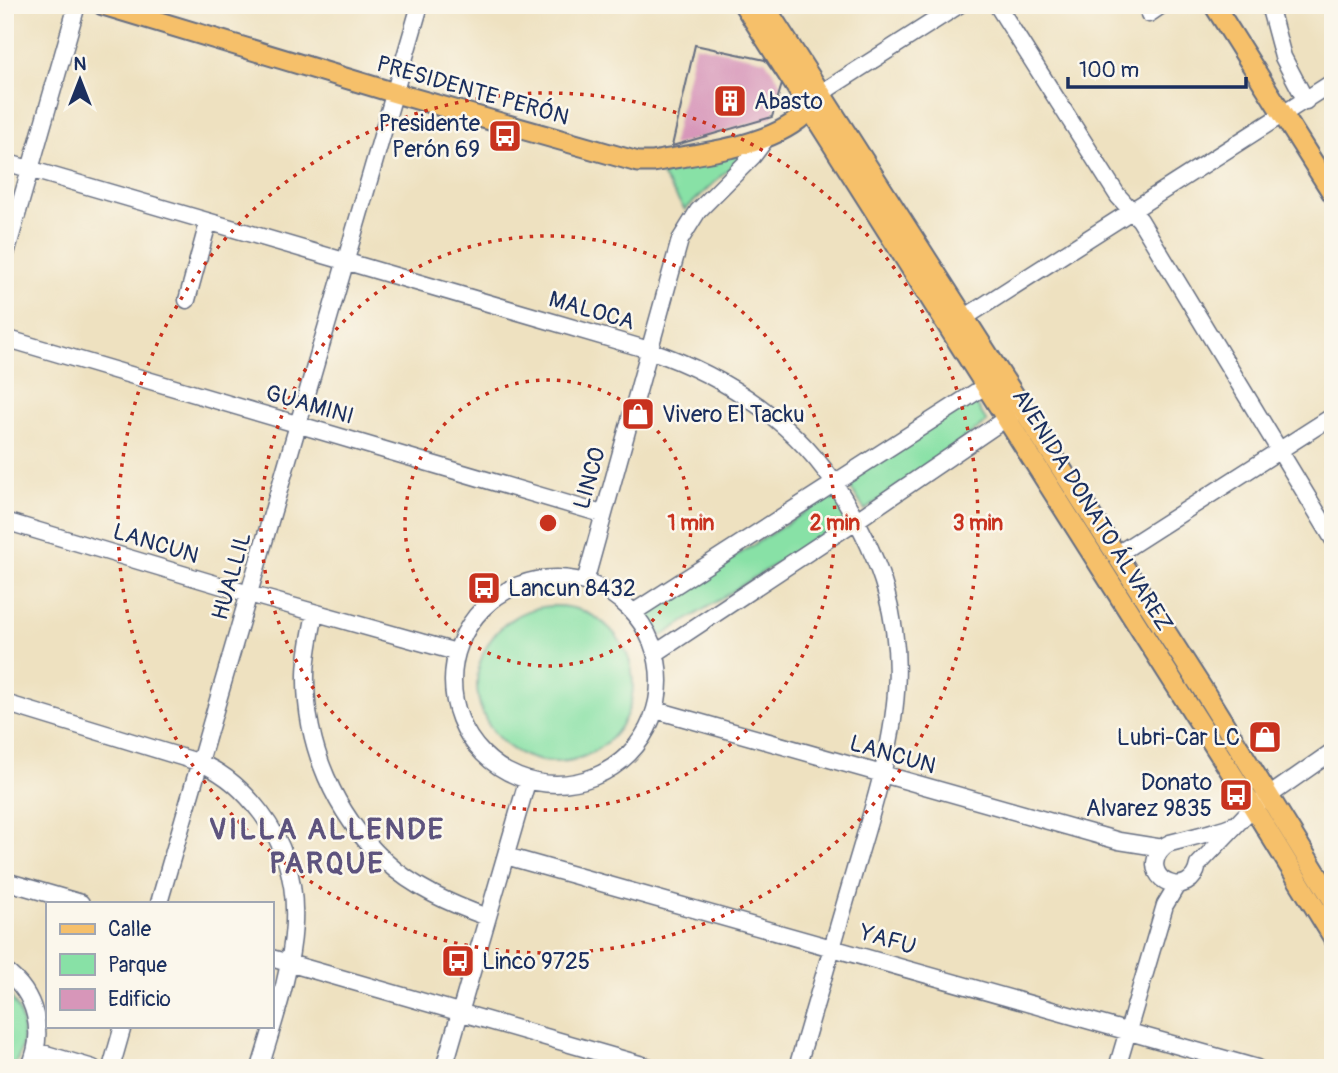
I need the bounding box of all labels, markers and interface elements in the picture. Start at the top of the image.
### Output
north arrow [46,46,116,116]
scale bar [1068,46,1247,90]
street label: PRESIDENTE PERÓN [373,48,573,132]
text: N [74,52,87,76]
text: 100 m [1079,57,1139,84]
building icon: Abasto [711,82,749,120]
place label: Abasto [754,87,823,116]
place label: Presidente Perón 69 [379,109,481,164]
bus stop icon: Presidente Perón 69 [486,117,524,155]
street label: MALOCA [545,284,638,337]
street label: GUAMINI [262,378,357,431]
street label: AVENIDA DONATO ÁLVAREZ [1006,383,1179,637]
shop icon: Vivero El Tacku [619,395,657,433]
place label: Vivero El Tacku [662,400,805,429]
street label: LINCO [567,444,612,512]
text: 1 min [668,510,715,537]
text: 2 min [810,510,860,537]
text: 3 min [953,510,1003,537]
centre of rings [536,511,560,535]
street label: LANCUN [109,517,202,570]
street label: HUALLIL [205,529,258,623]
bus stop icon: Lancun 8432 [465,569,503,607]
place label: Lancun 8432 [508,574,636,603]
shop icon: Lubri-Car LC [1246,718,1284,756]
place label: Lubri-Car LC [1117,723,1240,752]
street label: LANCUN [846,728,939,781]
place label: Donato Alvarez 9835 [1086,768,1212,823]
bus stop icon: Donato Alvarez 9835 [1217,776,1255,814]
district label: VILLA ALLENDE PARQUE [209,811,445,882]
legend [46,902,273,1028]
text: Calle [108,916,152,943]
street label: YAFU [855,917,919,961]
bus stop icon: Linco 9725 [439,942,477,980]
place label: Linco 9725 [482,947,590,976]
text: Parque [108,952,167,979]
text: Edificio [108,986,171,1013]

